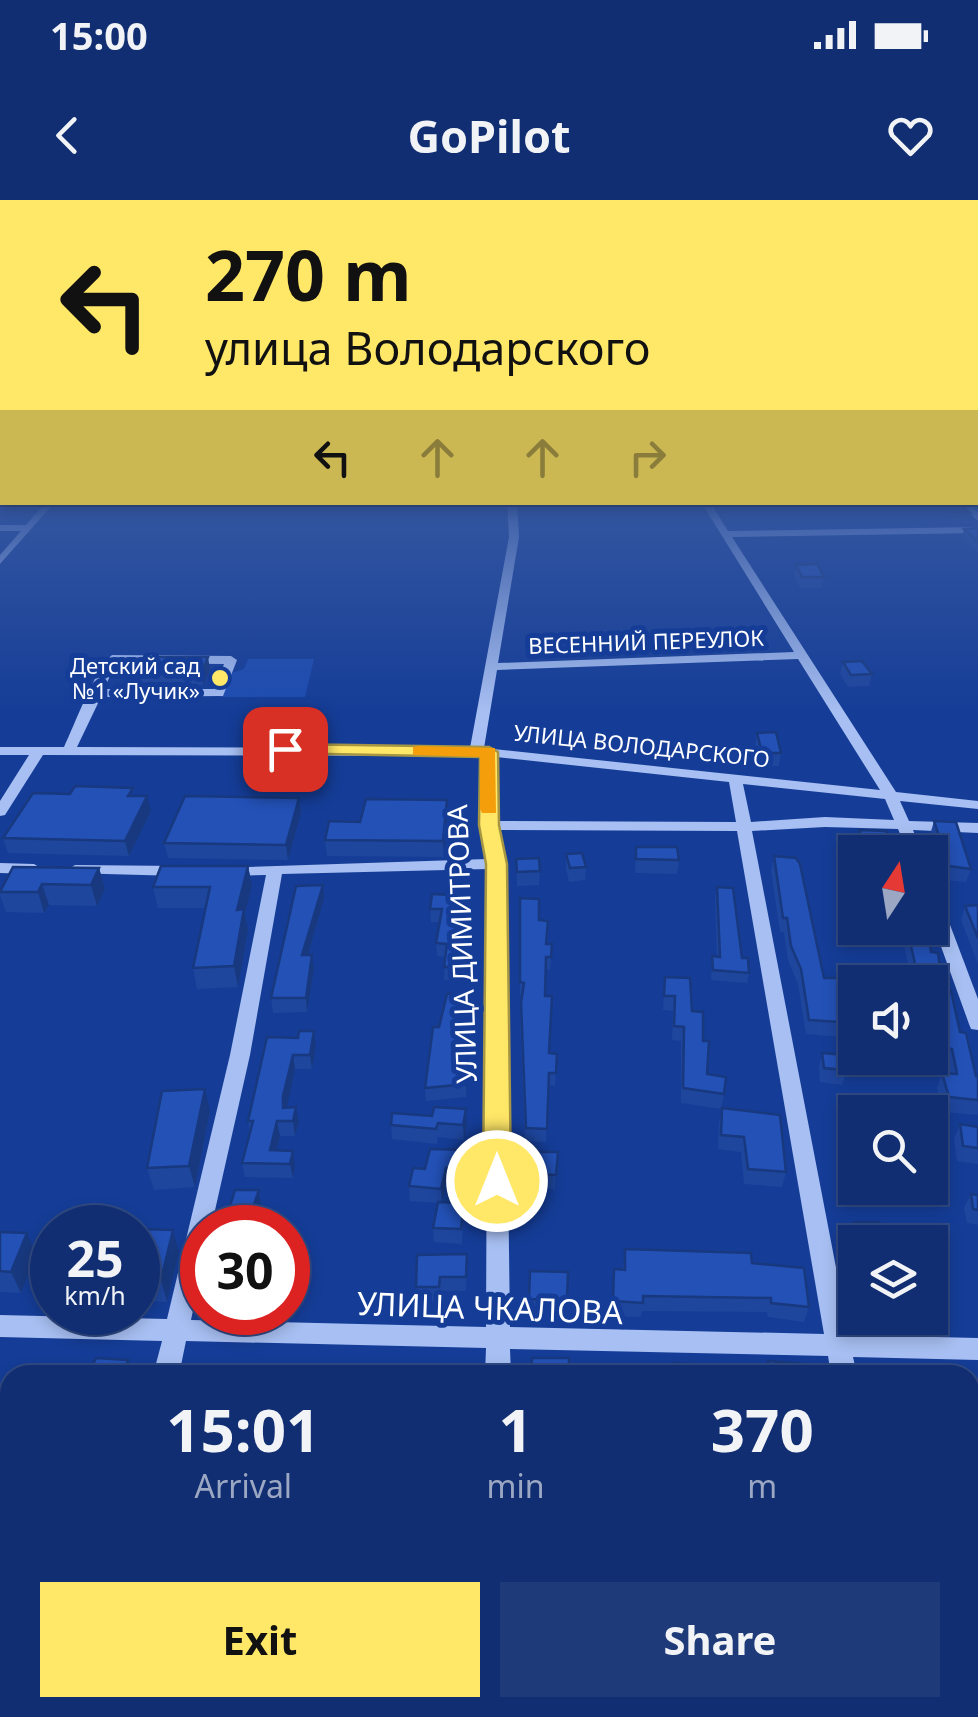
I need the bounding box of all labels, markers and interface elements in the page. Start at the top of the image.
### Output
text: 15:00 [50,9,148,61]
text: GoPilot [407,105,571,166]
icon: back [40,108,95,163]
icon: heart [883,108,938,163]
text: 270 m [205,226,412,322]
icon: left [40,240,170,370]
text: улица Володарского [205,317,651,378]
icon: left [305,430,360,485]
icon: ahead [410,430,465,485]
icon: ahead [515,430,570,485]
icon: right [620,430,675,485]
street label: ВЕСЕННИЙ ПЕРЕУЛОК [528,622,765,660]
place label: Детский сад №1 «Лучик» [70,650,201,705]
marker: Детский сад №1 «Лучик» [209,667,231,689]
pin [243,707,328,792]
street label: УЛИЦА ВОЛОДАРСКОГО [512,717,772,773]
icon: arrive [258,722,313,777]
street label: УЛИЦА ДИМИТРОВА [437,804,485,1084]
north arrow [838,835,948,945]
map controls [838,835,948,1335]
button: sound [838,965,948,1075]
button: search [838,1095,948,1205]
position arrow [445,1129,549,1233]
speed limit sign: 30 [180,1205,310,1335]
text: 25 [66,1224,124,1292]
button: layers [838,1225,948,1335]
text: km/h [64,1278,126,1312]
street label: УЛИЦА ЧКАЛОВА [357,1281,624,1333]
text: 15:01 [166,1388,320,1470]
text: 1 [498,1388,533,1470]
text: 370 [711,1388,814,1470]
text: Arrival [195,1464,292,1507]
text: min [487,1464,545,1507]
text: m [747,1464,777,1507]
button: Exit [40,1582,480,1697]
button: Share [500,1582,940,1697]

